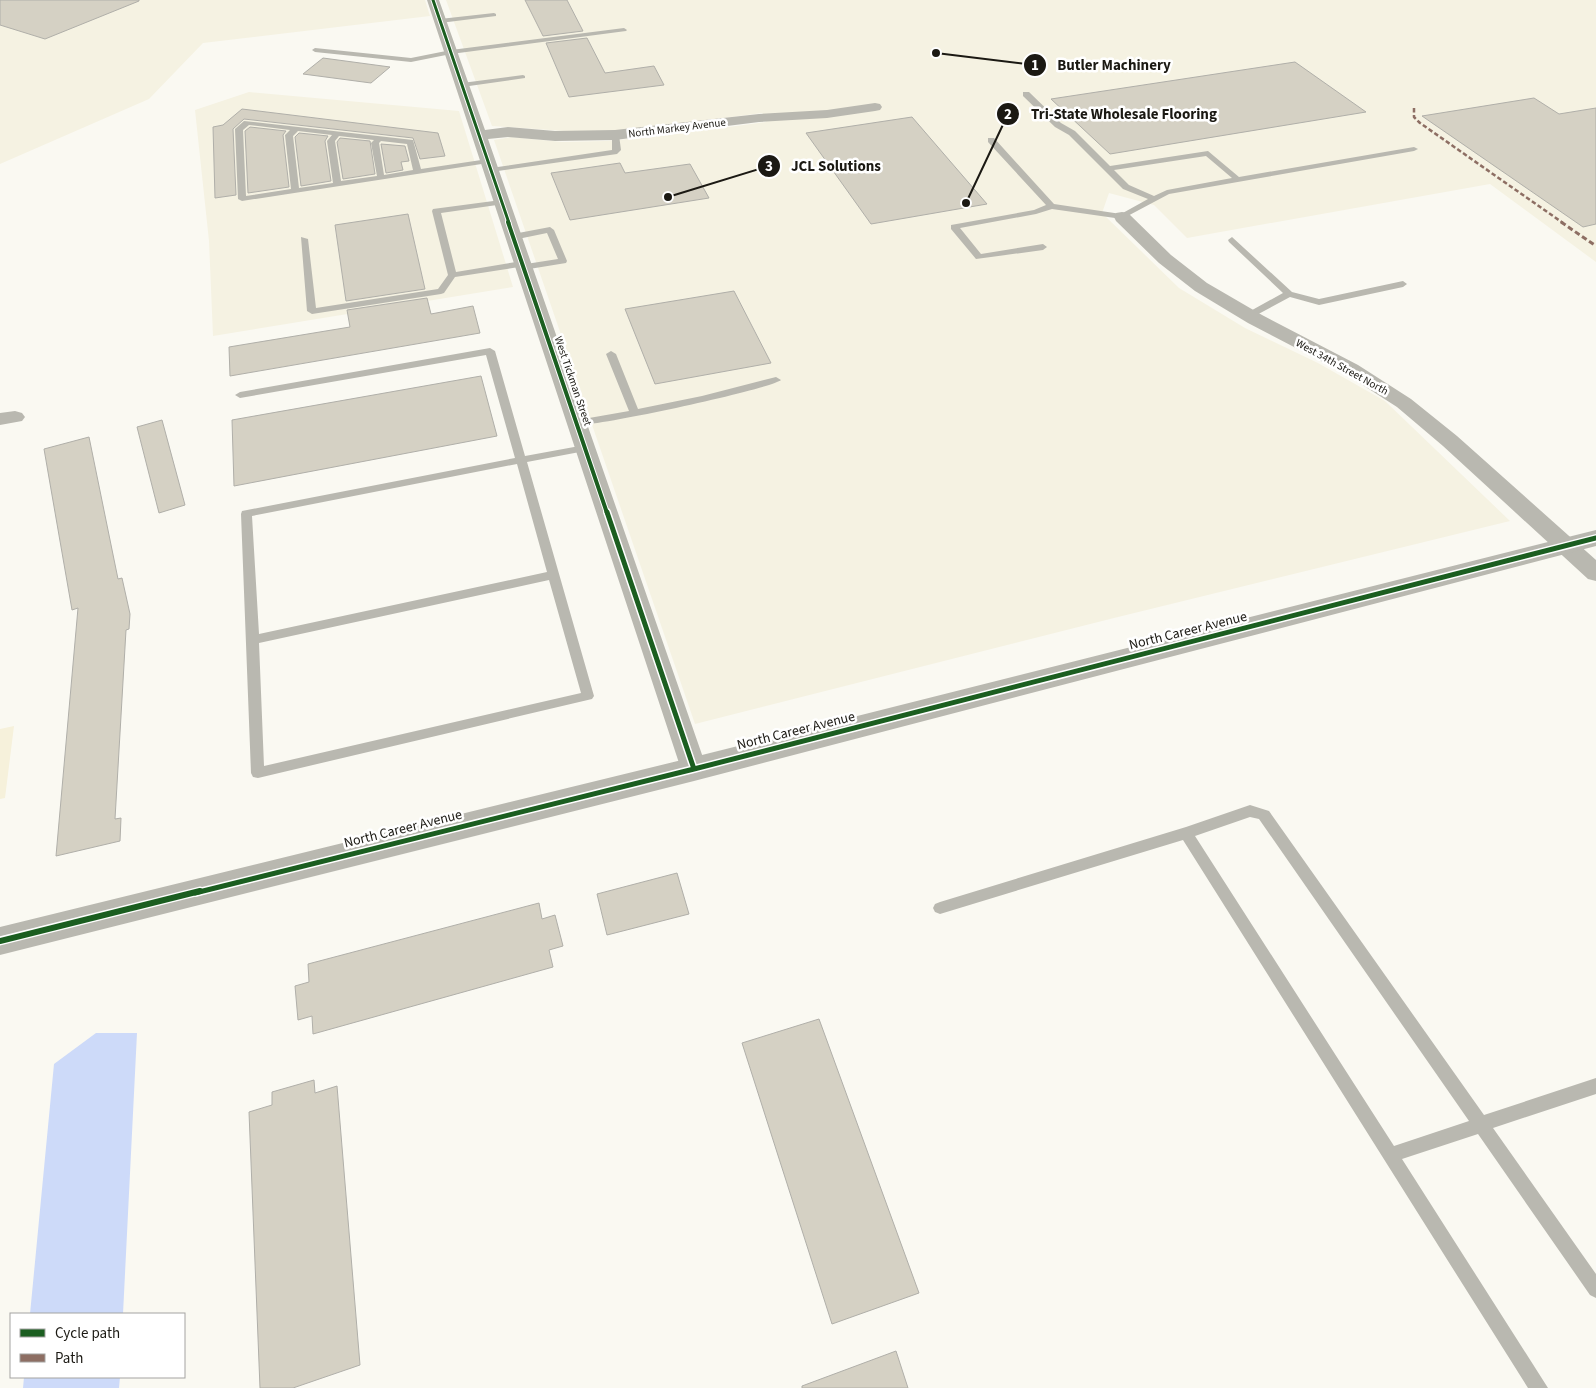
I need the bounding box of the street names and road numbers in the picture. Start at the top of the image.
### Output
street label: North Markey Avenue [627,115,727,141]
street label: West Tickman Street [551,334,595,428]
street label: West 34th Street North [1293,335,1391,399]
street label: North Career Avenue [1127,607,1249,655]
street label: North Career Avenue [735,707,857,755]
street label: North Career Avenue [342,805,464,853]

